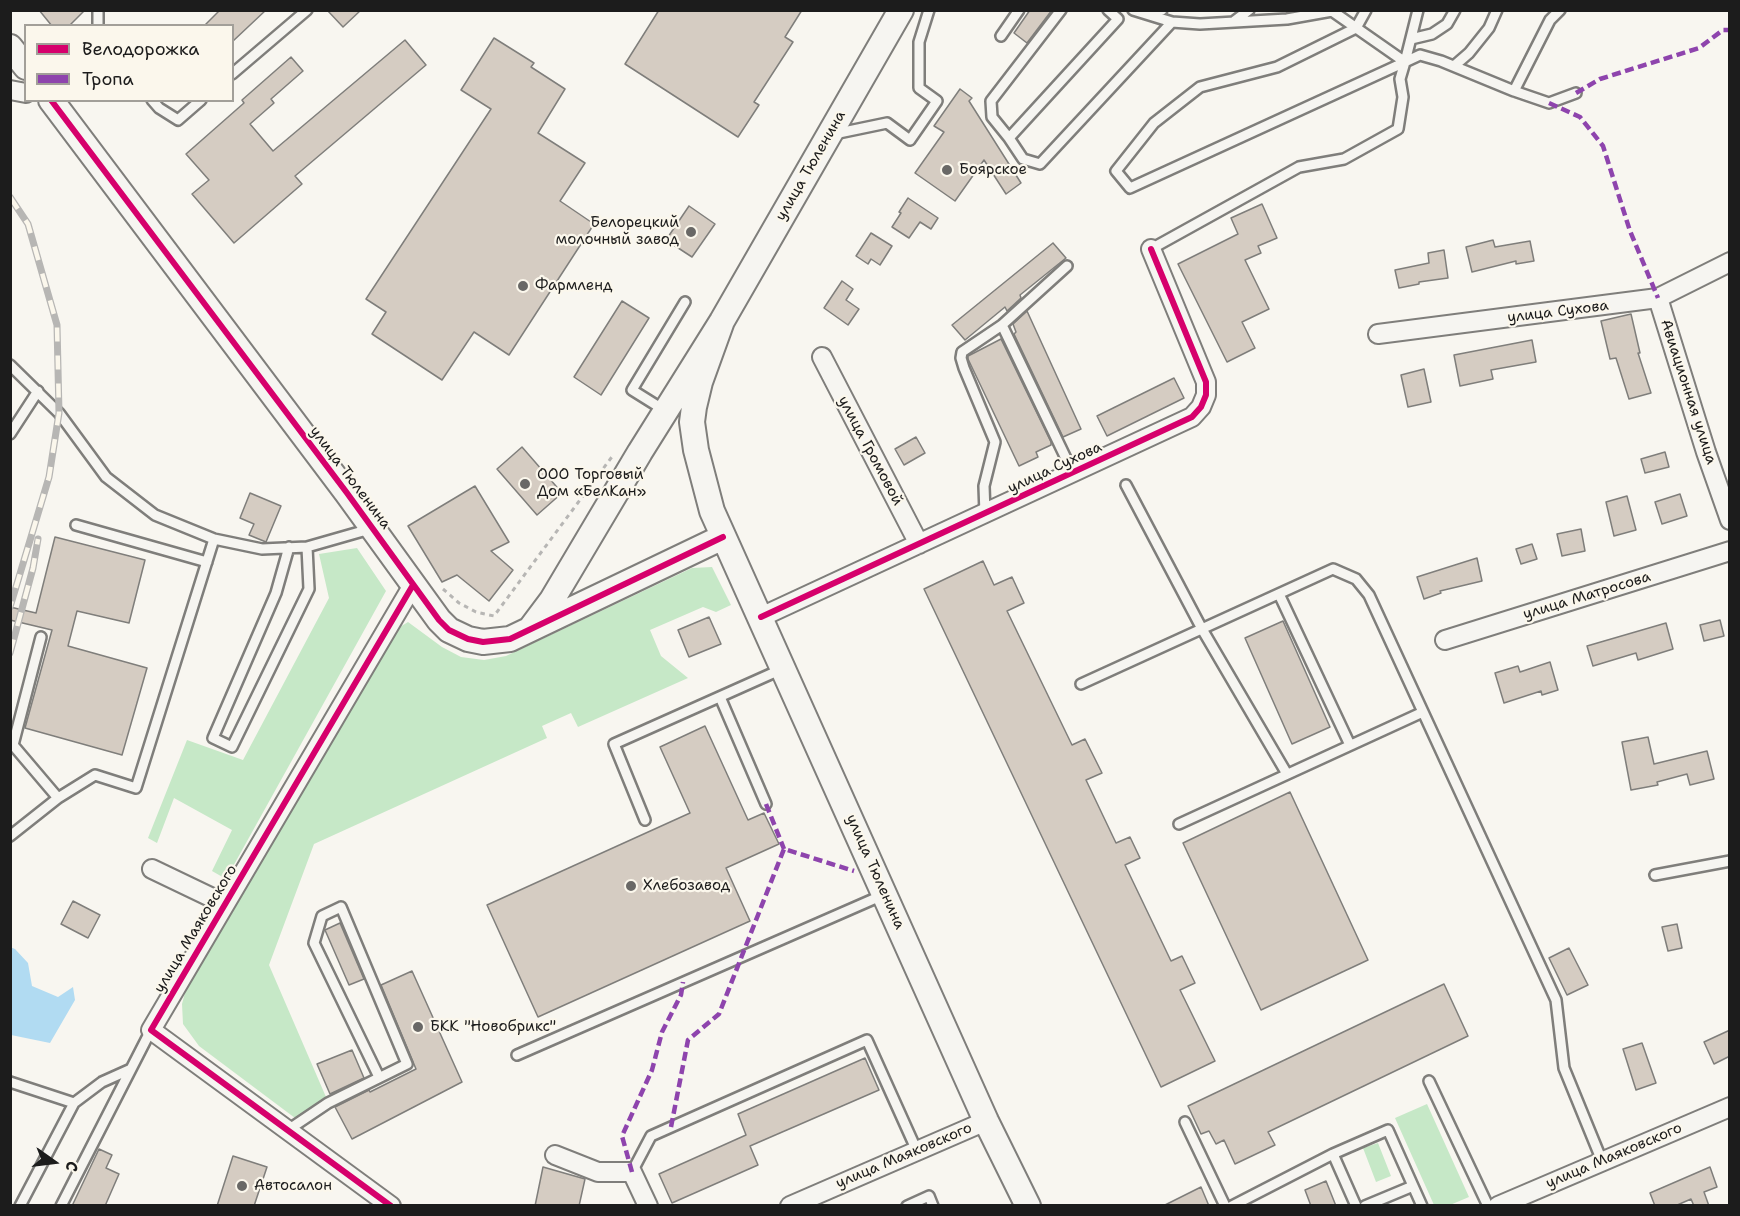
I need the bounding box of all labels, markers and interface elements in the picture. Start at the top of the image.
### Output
legend [24,24,234,102]
text: Велодорожка [82,37,200,61]
text: Тропа [82,67,134,91]
street label: улица Тюленина [772,108,850,224]
place label: Боярское [959,161,1027,179]
marker: Боярское [940,163,954,177]
place label: Белорецкий молочный завод [556,214,679,249]
marker: Белорецкий молочный завод [684,225,698,239]
place label: Фармленд [535,277,613,295]
marker: Фармленд [516,279,530,293]
street label: улица Сухова [1506,297,1610,327]
street label: Авиационная улица [1656,317,1720,467]
street label: улица Громовой [834,393,906,509]
street label: улица Тюленина [305,423,395,533]
street label: улица Сухова [1005,438,1105,498]
place label: ООО Торговый Дом «БелКан» [537,466,646,501]
marker: ООО Торговый Дом «БелКан» [518,477,532,491]
street label: улица Матросова [1521,568,1653,624]
street label: улица Тюленина [842,812,908,932]
street label: улица Маяковского [151,862,241,996]
place label: Хлебозавод [643,877,730,895]
marker: Хлебозавод [624,879,638,893]
place label: БКК "Новобрикс" [430,1018,556,1036]
marker: БКК "Новобрикс" [411,1020,425,1034]
street label: улица Маяковского [833,1119,975,1193]
street label: улица Маяковского [1543,1119,1685,1193]
north arrow [24,1132,84,1192]
text: С [61,1159,83,1174]
place label: Автосалон [254,1177,332,1195]
marker: Автосалон [235,1179,249,1193]

